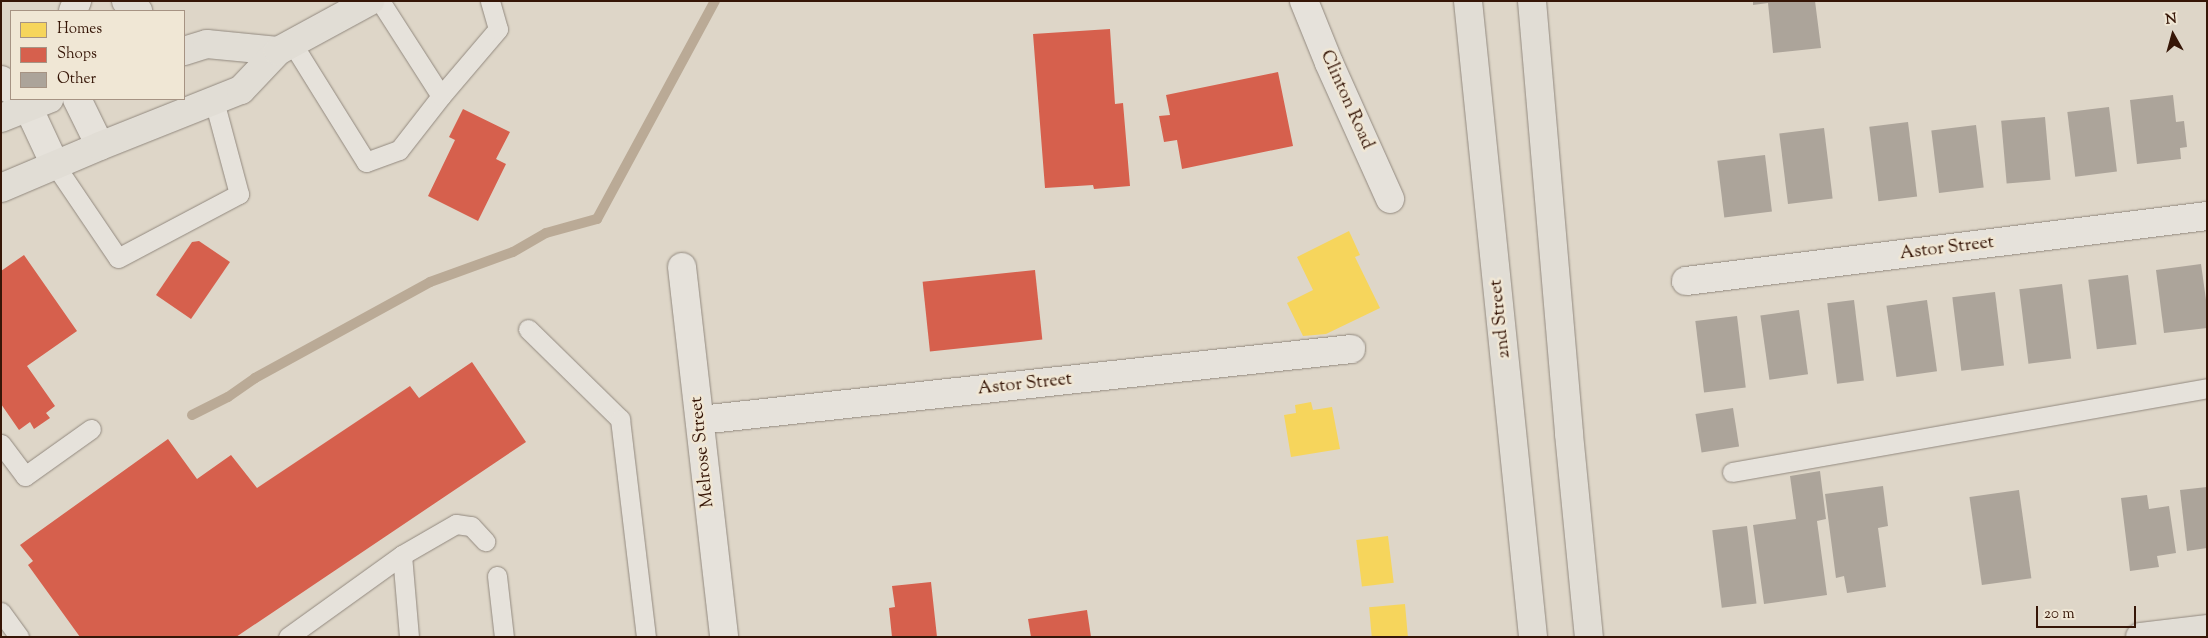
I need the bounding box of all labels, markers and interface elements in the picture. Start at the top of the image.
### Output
legend [10,10,185,100]
north arrow [2148,10,2198,60]
text: N [2164,10,2178,31]
text: Homes [57,19,102,40]
text: Shops [57,44,97,65]
street label: Clinton Road [1315,47,1377,153]
text: Other [57,69,96,90]
street label: Astor Street [1899,233,1995,265]
street label: 2nd Street [1486,278,1516,360]
street label: Astor Street [977,369,1073,401]
street label: Melrose Street [686,395,720,509]
scale bar [2038,596,2138,628]
text: 20 m [2044,604,2075,625]

